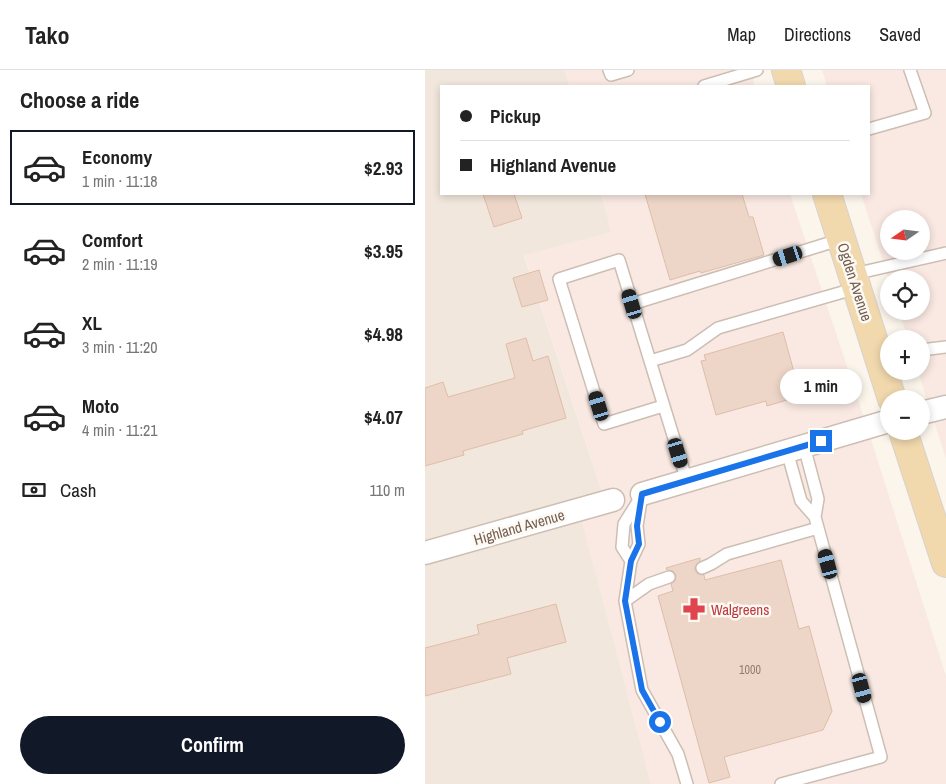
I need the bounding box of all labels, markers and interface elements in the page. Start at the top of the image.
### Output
text: Tako [25,19,70,51]
text: Map [727,22,756,47]
text: Directions [784,22,851,47]
text: Saved [879,22,921,47]
text: Choose a ride [20,85,139,115]
text: Pickup [490,103,541,129]
text: Economy [82,144,152,170]
icon: car [22,145,67,190]
text: Highland Avenue [490,152,616,178]
text: $2.93 [364,155,403,181]
text: 1 min · 11:18 [82,170,158,192]
north arrow [880,210,930,260]
map controls [880,210,930,440]
text: Comfort [82,227,143,253]
icon: car [22,228,67,273]
text: $3.95 [364,238,403,264]
street label: Ogden Avenue [832,240,878,324]
car [771,244,804,268]
text: 2 min · 11:19 [82,253,158,275]
button: locate [880,270,930,320]
car [620,287,643,321]
text: XL [82,310,102,336]
icon: car [22,311,67,356]
text: $4.98 [364,321,403,347]
button: + [880,330,930,380]
text: 3 min · 11:20 [82,336,158,358]
callout: 1 min [780,368,862,404]
text: 1 min [804,375,838,397]
car [587,389,610,423]
button: − [880,390,930,440]
text: Moto [82,393,119,419]
icon: car [22,394,67,439]
text: $4.07 [364,404,403,430]
text: 4 min · 11:21 [82,419,158,441]
route end [810,430,832,452]
car [666,436,689,470]
icon: cash [20,476,48,504]
text: Cash [60,477,96,503]
text: 110 m [369,479,405,501]
street label: Highland Avenue [471,504,567,550]
car [816,548,839,580]
pharmacy icon: Walgreens [681,596,707,622]
place label: Walgreens [711,599,769,620]
house number: 1000 [739,662,761,678]
car [850,672,873,704]
route start [649,711,671,733]
button: Confirm [20,716,405,774]

